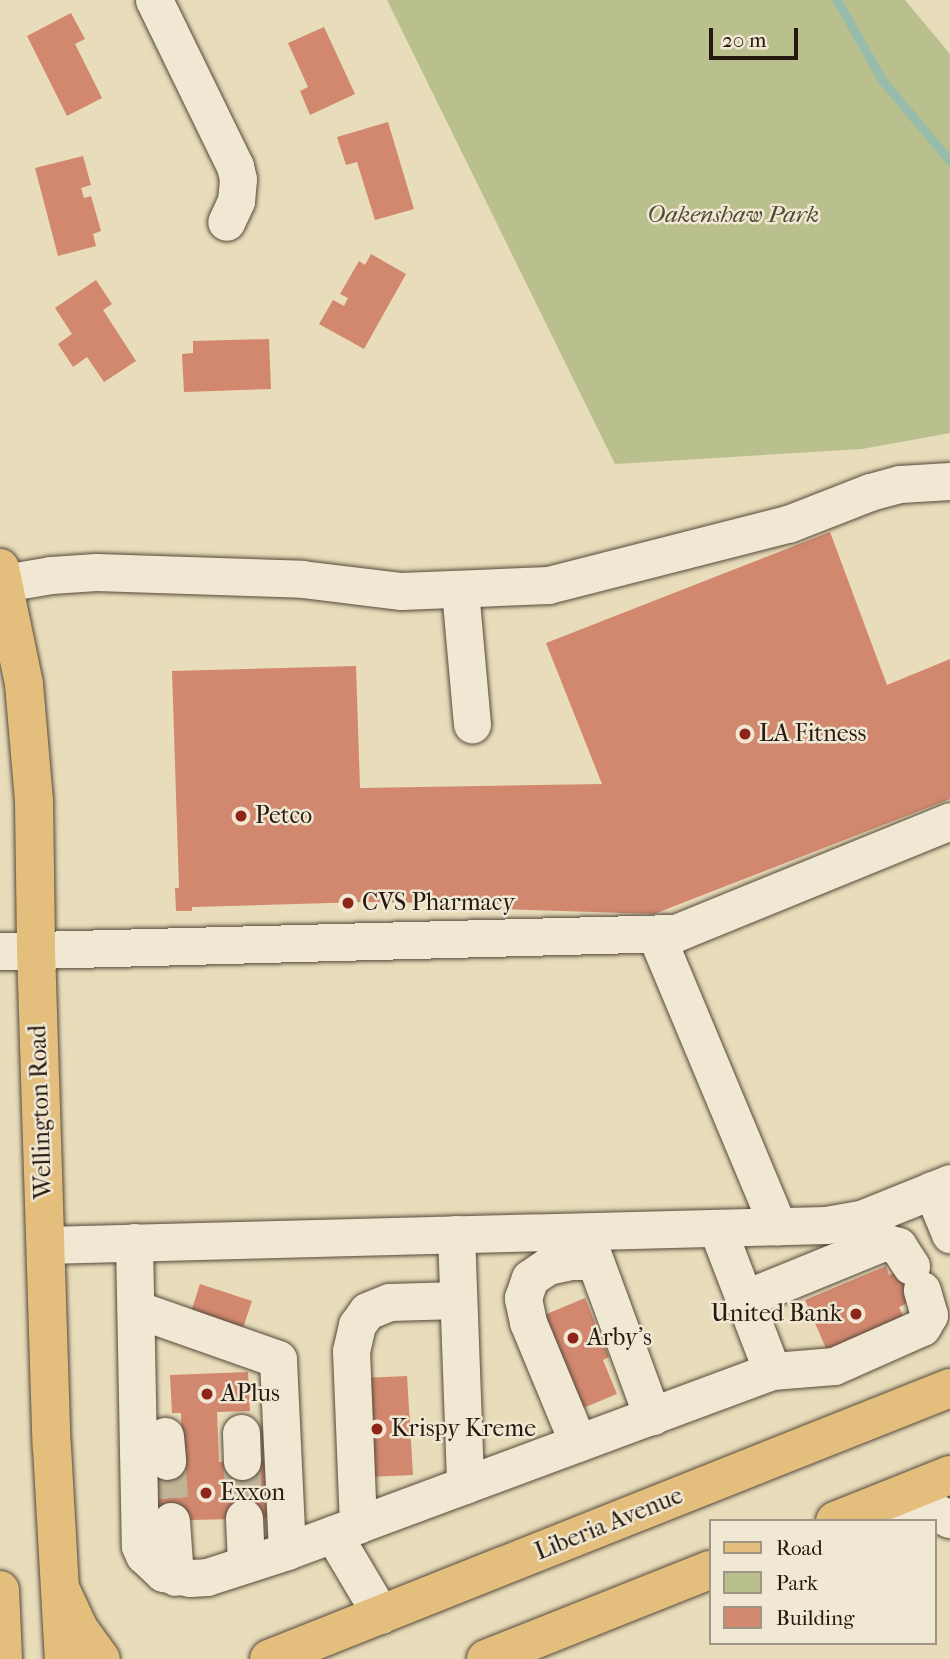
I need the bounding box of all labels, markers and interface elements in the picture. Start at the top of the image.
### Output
scale bar [712,14,801,58]
text: 20 m [722,28,766,52]
park label: Oakenshaw Park [647,201,819,229]
place label: LA Fitness [759,720,866,748]
marker: LA Fitness [737,726,753,742]
place label: Petco [255,802,312,830]
marker: Petco [233,808,249,824]
place label: CVS Pharmacy [362,889,515,917]
marker: CVS Pharmacy [340,895,356,911]
street label: Wellington Road [24,1024,58,1200]
place label: United Bank [711,1300,842,1328]
marker: United Bank [848,1306,864,1322]
place label: Arby's [587,1324,652,1352]
marker: Arby's [565,1330,581,1346]
place label: APlus [221,1380,280,1408]
marker: APlus [199,1386,215,1402]
place label: Krispy Kreme [391,1415,536,1443]
marker: Krispy Kreme [369,1421,385,1437]
place label: Exxon [220,1479,285,1507]
street label: Liberia Avenue [531,1481,687,1567]
marker: Exxon [198,1485,214,1501]
legend [708,1519,936,1645]
text: Road [776,1536,823,1560]
text: Park [776,1571,818,1595]
text: Building [776,1606,854,1630]

